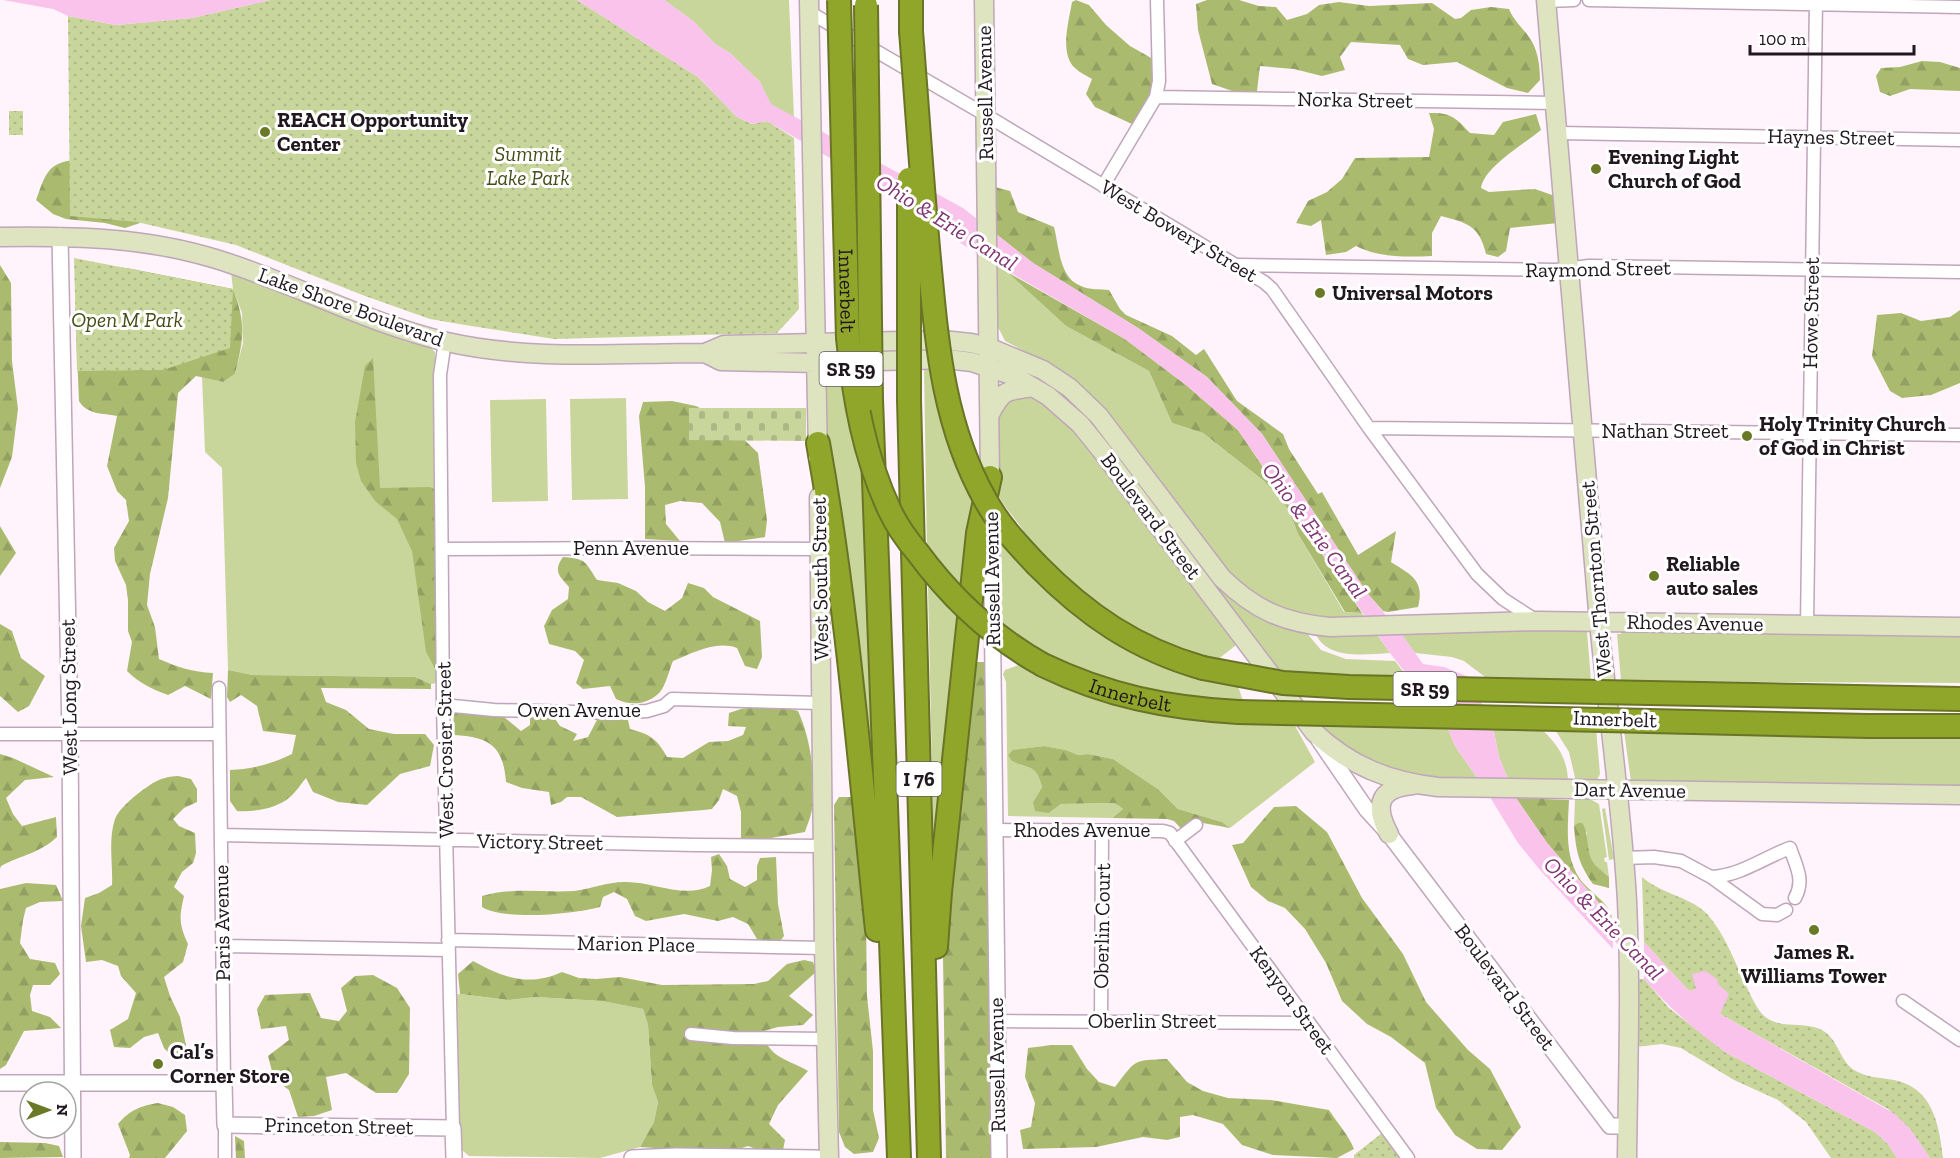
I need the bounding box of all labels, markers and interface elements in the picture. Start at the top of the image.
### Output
scale bar [1750,18,1914,56]
street label: Russell Avenue [971,25,998,161]
text: 100 m [1759,28,1807,50]
street label: Norka Street [1297,86,1413,113]
place label: REACH Opportunity Center [277,107,468,156]
street label: Haynes Street [1767,123,1895,150]
marker: REACH Opportunity Center [258,125,272,139]
park label: Summit Lake Park [486,141,570,190]
place label: Evening Light Church of God [1608,144,1741,193]
marker: Evening Light Church of God [1589,162,1603,176]
water label: Ohio & Erie Canal [871,168,1022,277]
street label: West Bowery Street [1096,174,1262,287]
street label: Innerbelt [834,249,861,333]
street label: Raymond Street [1525,255,1671,282]
street label: Howe Street [1797,257,1824,369]
street label: Lake Shore Boulevard [255,261,448,352]
place label: Universal Motors [1332,280,1493,305]
marker: Universal Motors [1313,286,1327,300]
park label: Open M Park [71,307,183,332]
road number: SR 59 [820,352,882,386]
place label: Holy Trinity Church of God in Christ [1759,411,1946,460]
street label: Nathan Street [1602,418,1729,443]
marker: Holy Trinity Church of God in Christ [1740,429,1754,443]
street label: Boulevard Street [1096,448,1207,584]
water label: Ohio & Erie Canal [1256,457,1373,603]
street label: West Thornton Street [1574,480,1617,678]
street label: West South Street [806,497,833,661]
street label: Russell Avenue [978,511,1005,647]
street label: Penn Avenue [573,535,689,560]
place label: Reliable auto sales [1666,551,1759,600]
marker: Reliable auto sales [1647,569,1661,583]
street label: Rhodes Avenue [1626,609,1764,636]
street label: West Long Street [55,619,82,775]
street label: West Crosier Street [430,661,459,839]
street label: Innerbelt [1086,672,1174,717]
road number: SR 59 [1394,672,1456,706]
street label: Owen Avenue [517,697,641,722]
street label: Innerbelt [1573,705,1658,732]
road number: I 76 [896,762,942,796]
street label: Dart Avenue [1574,776,1686,803]
street label: Rhodes Avenue [1014,817,1150,842]
street label: Victory Street [476,828,604,855]
water label: Ohio & Erie Canal [1538,851,1669,986]
street label: Oberlin Court [1088,863,1115,989]
street label: Paris Avenue [208,864,235,982]
street label: Boulevard Street [1450,919,1561,1055]
marker: James R. Williams Tower [1807,923,1821,937]
street label: Marion Place [577,930,695,957]
place label: James R. Williams Tower [1741,939,1887,988]
street label: Kenyon Street [1245,941,1340,1059]
street label: Russell Avenue [983,997,1010,1133]
street label: Oberlin Street [1088,1008,1216,1033]
place label: Cal’s Corner Store [170,1039,290,1088]
marker: Cal’s Corner Store [151,1057,165,1071]
north arrow [18,1080,78,1140]
text: N [53,1104,72,1116]
street label: Princeton Street [264,1112,414,1139]

